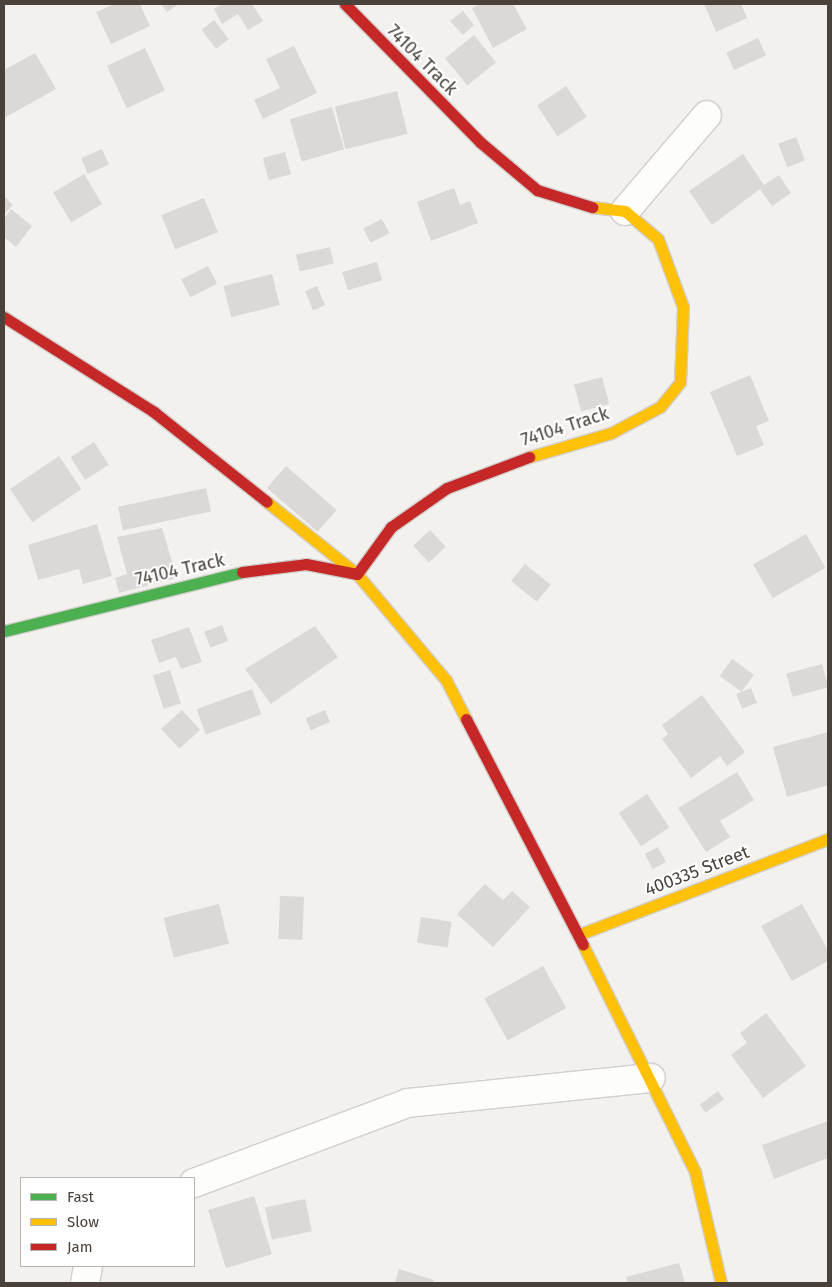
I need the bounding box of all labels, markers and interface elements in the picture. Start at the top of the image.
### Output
street label: 74104 Track [382,20,462,100]
street label: 74104 Track [519,403,611,451]
street label: 74104 Track [133,549,227,591]
street label: 400335 Street [642,841,752,901]
legend [20,1177,195,1267]
text: Fast [67,1188,94,1206]
text: Slow [67,1213,99,1231]
text: Jam [67,1238,93,1256]

